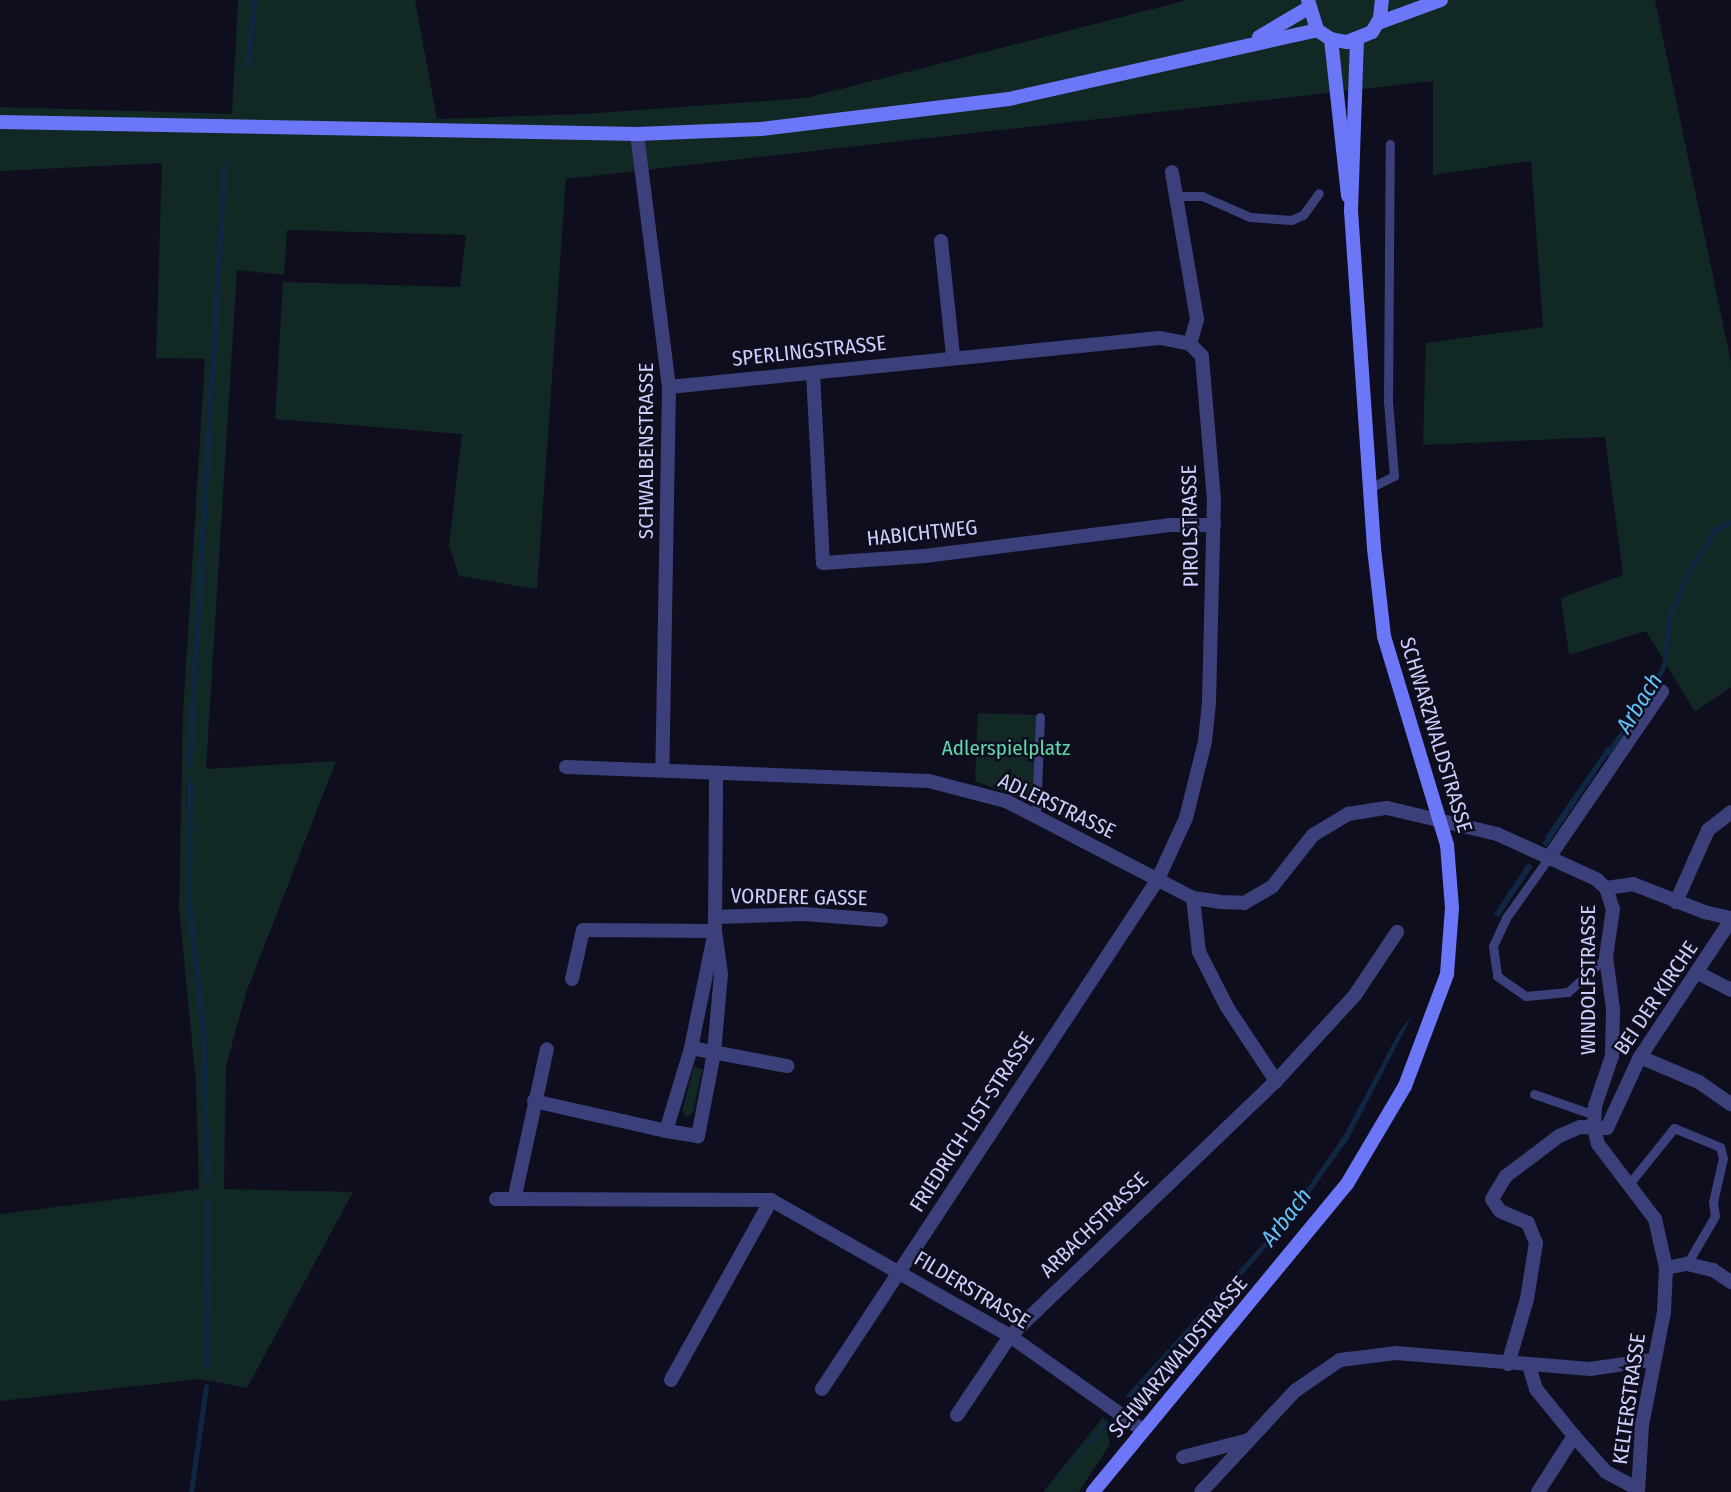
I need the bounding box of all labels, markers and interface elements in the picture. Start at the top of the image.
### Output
street label: SPERLINGSTRASSE [731,330,887,372]
street label: SCHWALBENSTRASSE [633,363,659,539]
street label: PIROLSTRASSE [1176,465,1204,587]
street label: HABICHTWEG [865,515,979,551]
street label: SCHWARZWALDSTRASSE [1394,634,1478,836]
water label: Arbach [1610,668,1668,738]
park label: Adlerspielplatz [942,735,1070,761]
street label: ADLERSTRASSE [994,768,1120,844]
street label: VORDERE GASSE [730,883,868,911]
street label: WINDOLFSTRASSE [1575,905,1601,1055]
street label: BEI DER KIRCHE [1609,937,1703,1059]
street label: FRIEDRICH-LIST-STRASSE [904,1027,1040,1217]
street label: ARBACHSTRASSE [1035,1167,1153,1283]
water label: Arbach [1255,1183,1317,1251]
street label: FILDERSTRASSE [910,1246,1034,1334]
street label: SCHWARZWALDSTRASSE [1103,1271,1253,1443]
street label: KELTERSTRASSE [1607,1332,1651,1466]

